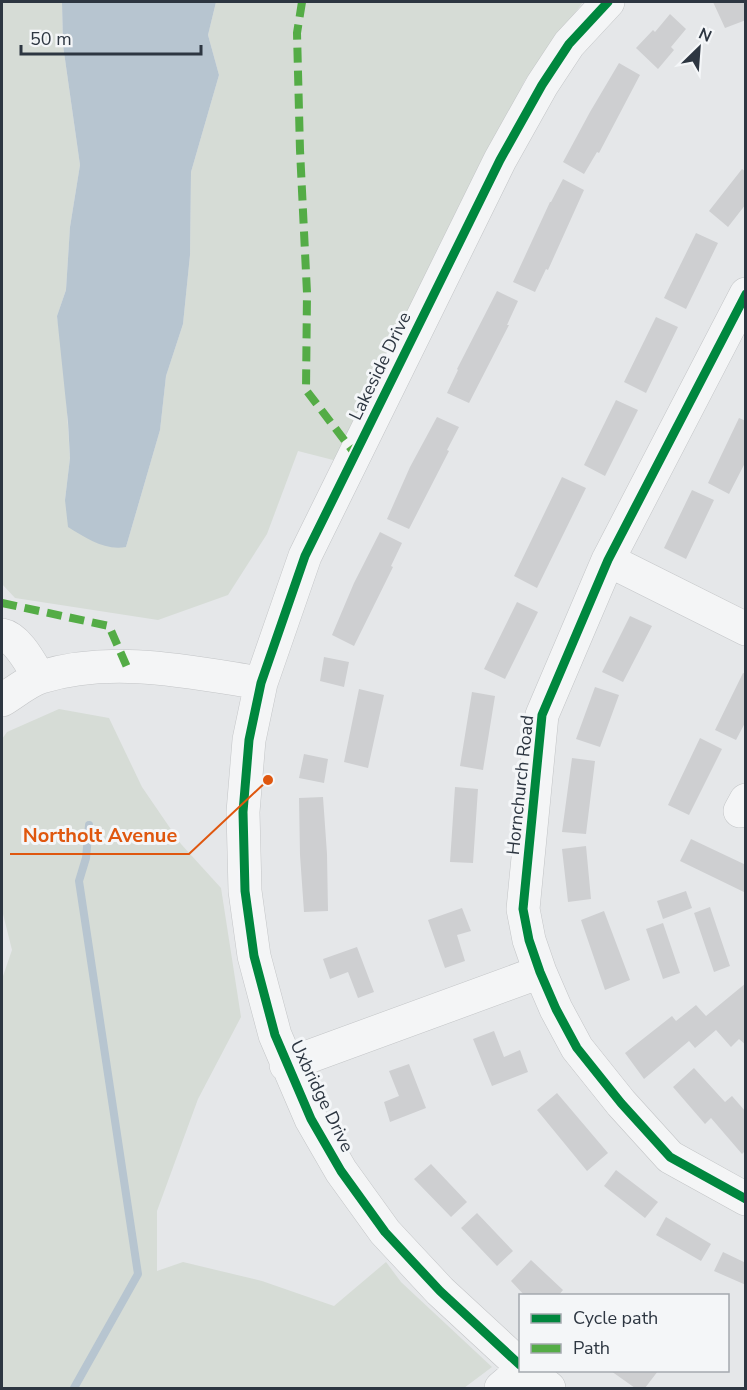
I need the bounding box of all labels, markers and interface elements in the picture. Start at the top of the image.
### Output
scale bar [21,18,201,56]
north arrow [669,18,729,78]
text: N [695,23,715,48]
text: 50 m [30,27,72,51]
street label: Lakeside Drive [343,308,417,424]
street label: Hornchurch Road [501,714,539,856]
callout: Northolt Avenue [10,816,189,854]
text: Northolt Avenue [23,822,177,849]
street label: Uxbridge Drive [285,1036,359,1156]
legend [519,1294,729,1372]
text: Cycle path [573,1306,658,1330]
text: Path [573,1336,610,1360]

